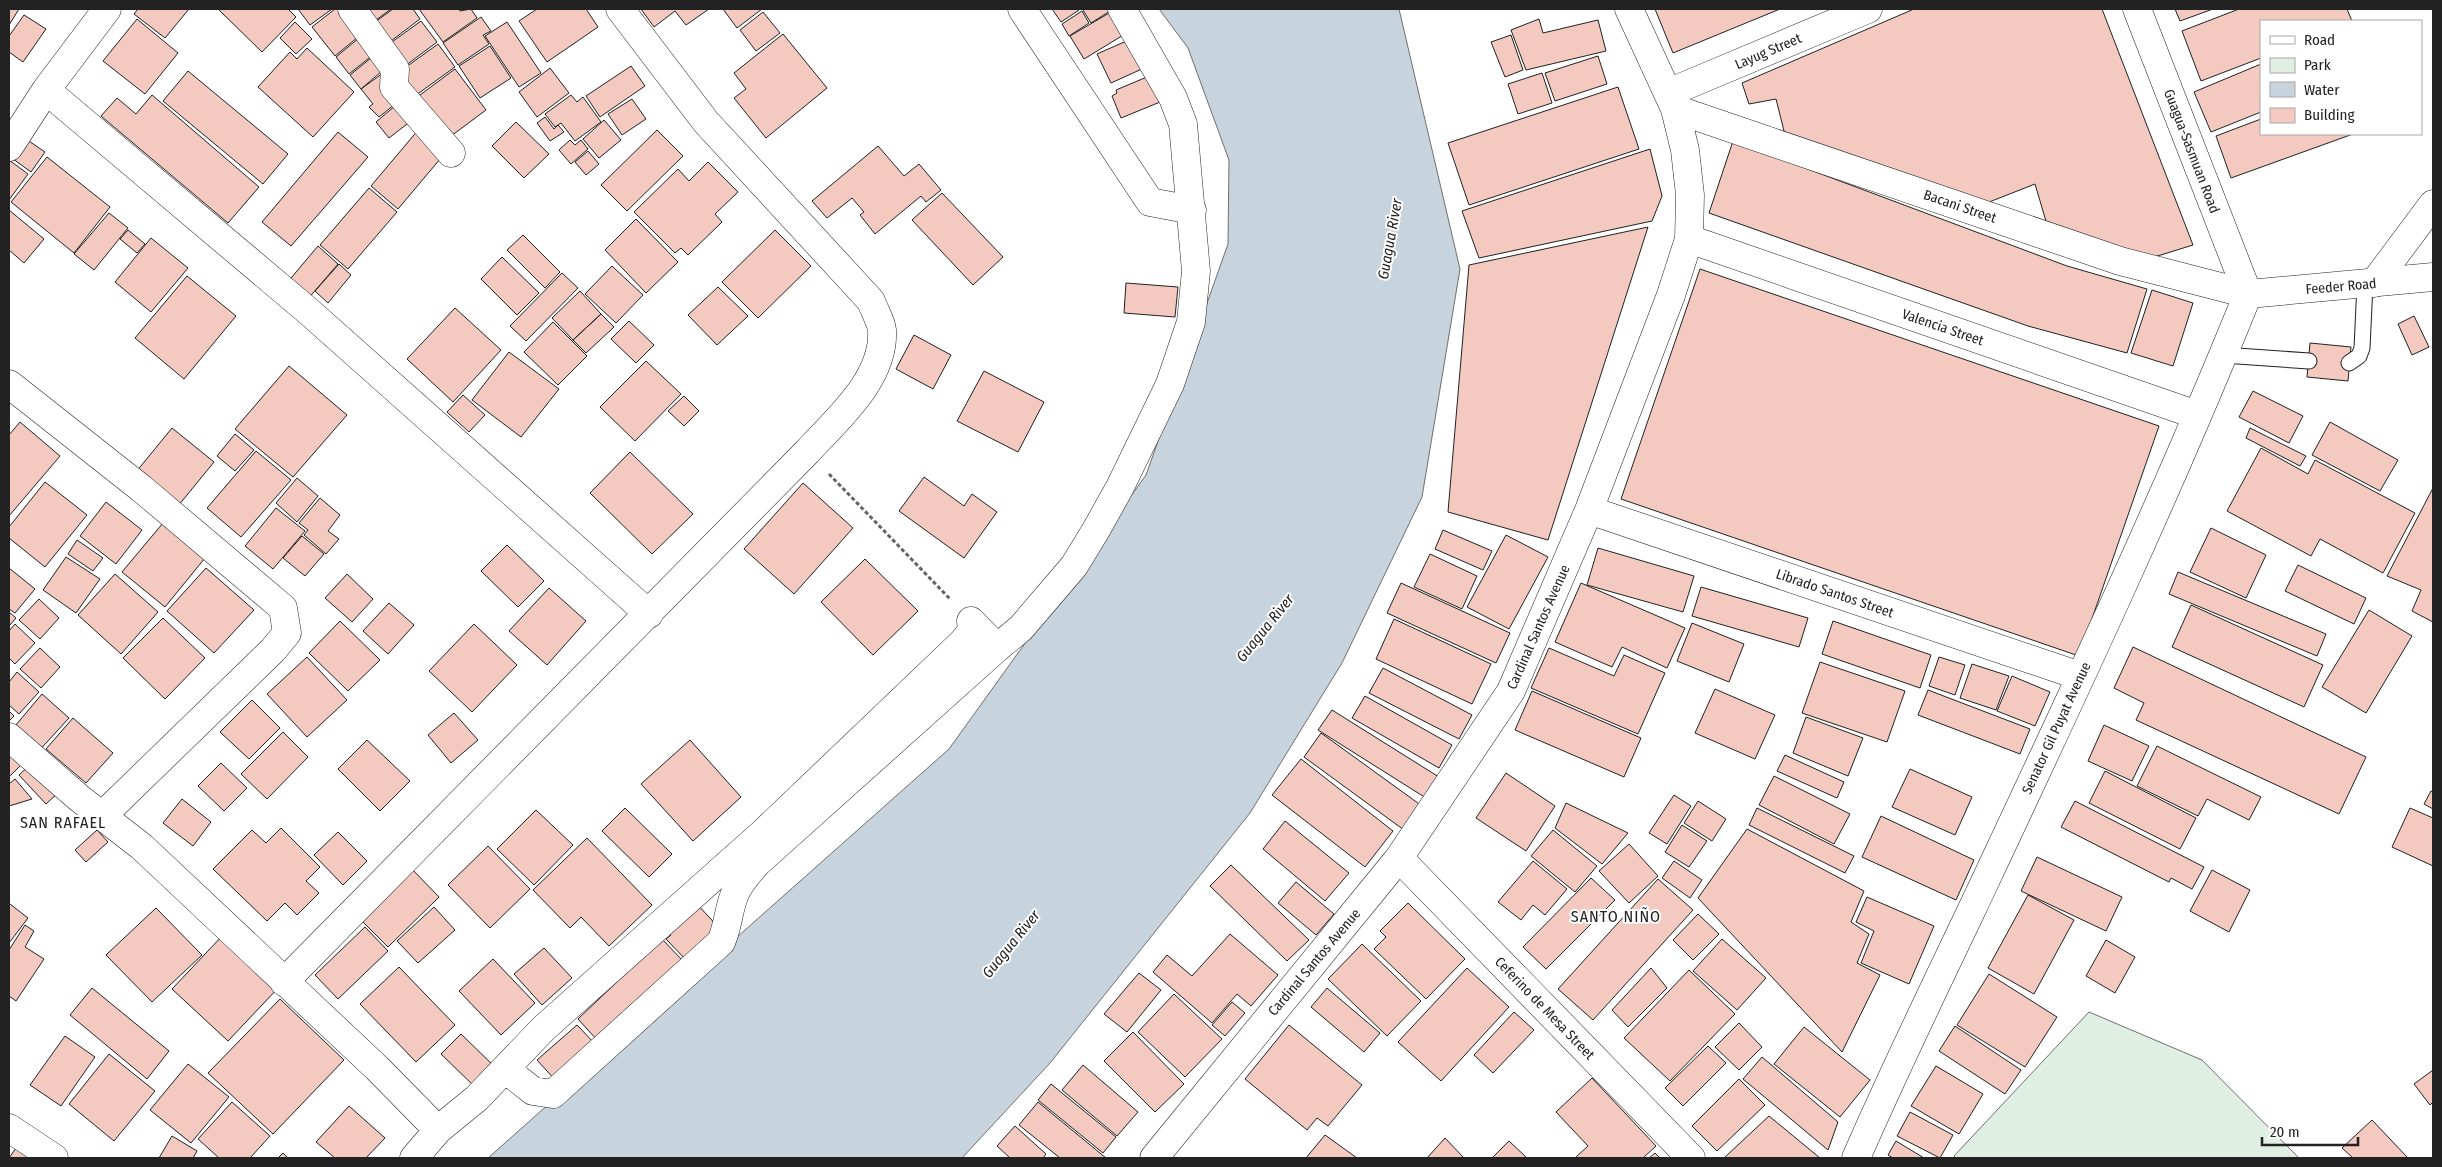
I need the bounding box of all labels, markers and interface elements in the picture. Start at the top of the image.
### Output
legend [2260,20,2422,135]
street label: Layug Street [1732,30,1804,73]
text: Road [2304,31,2335,49]
text: Park [2304,56,2331,74]
text: Water [2304,81,2340,99]
street label: Guagua-Sasmuan Road [2160,87,2223,216]
text: Building [2304,106,2355,124]
street label: Bacani Street [1921,186,1999,227]
water label: Guagua River [1374,196,1406,281]
street label: Feeder Road [2305,275,2377,298]
street label: Valencia Street [1900,306,1986,350]
street label: Cardinal Santos Avenue [1503,562,1574,692]
street label: Librado Santos Street [1774,565,1896,622]
water label: Guagua River [1232,590,1298,665]
street label: Senator Gil Puyat Avenue [2018,659,2095,797]
district label: SAN RAFAEL [20,813,106,832]
street label: Cardinal Santos Avenue [1265,905,1364,1019]
water label: Guagua River [978,906,1044,981]
district label: SANTO NIÑO [1571,907,1661,926]
street label: Ceferino de Mesa Street [1491,953,1598,1064]
scale bar [2262,1114,2358,1146]
text: 20 m [2270,1123,2300,1141]

